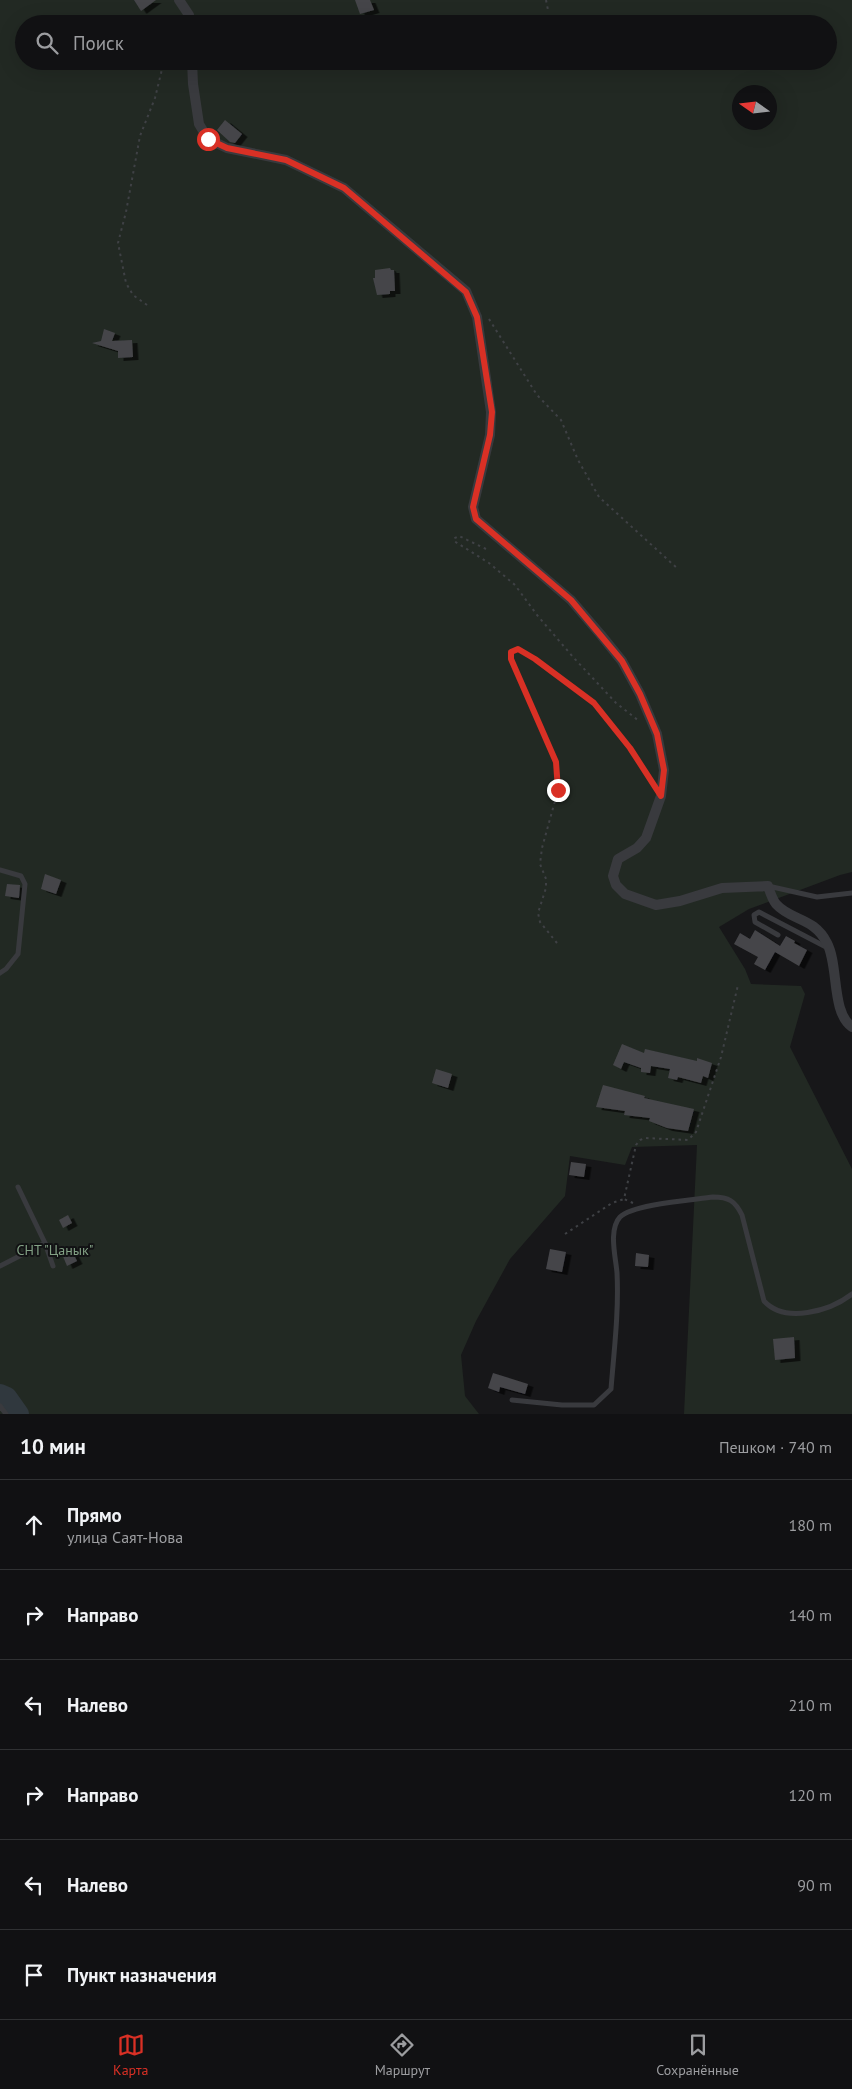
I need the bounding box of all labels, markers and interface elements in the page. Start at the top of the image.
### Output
search box [15,15,837,70]
icon: search [33,29,61,57]
text: Поиск [73,31,124,55]
north arrow [732,85,777,130]
route start [197,128,220,151]
route end [547,779,570,802]
park label: СНТ "Цанык" [17,1241,93,1259]
text: 10 мин [20,1433,86,1460]
text: Пешком · 740 m [719,1437,832,1457]
text: Прямо [67,1503,122,1527]
icon: ahead [20,1511,48,1539]
text: 180 m [789,1515,832,1535]
text: улица Саят-Нова [67,1527,183,1547]
icon: right [20,1601,48,1629]
text: Направо [67,1603,138,1627]
text: 140 m [789,1605,832,1625]
icon: left [20,1691,48,1719]
text: Налево [67,1693,128,1717]
text: 210 m [789,1695,832,1715]
icon: right [20,1781,48,1809]
text: Направо [67,1783,138,1807]
text: 120 m [789,1785,832,1805]
icon: left [20,1871,48,1899]
text: Налево [67,1873,128,1897]
text: 90 m [797,1875,832,1895]
icon: arrive [20,1961,48,1989]
text: Пункт назначения [67,1963,217,1987]
tab: Карта [113,2031,148,2079]
tab: Маршрут [375,2031,430,2079]
tab: Сохранённые [656,2031,739,2079]

